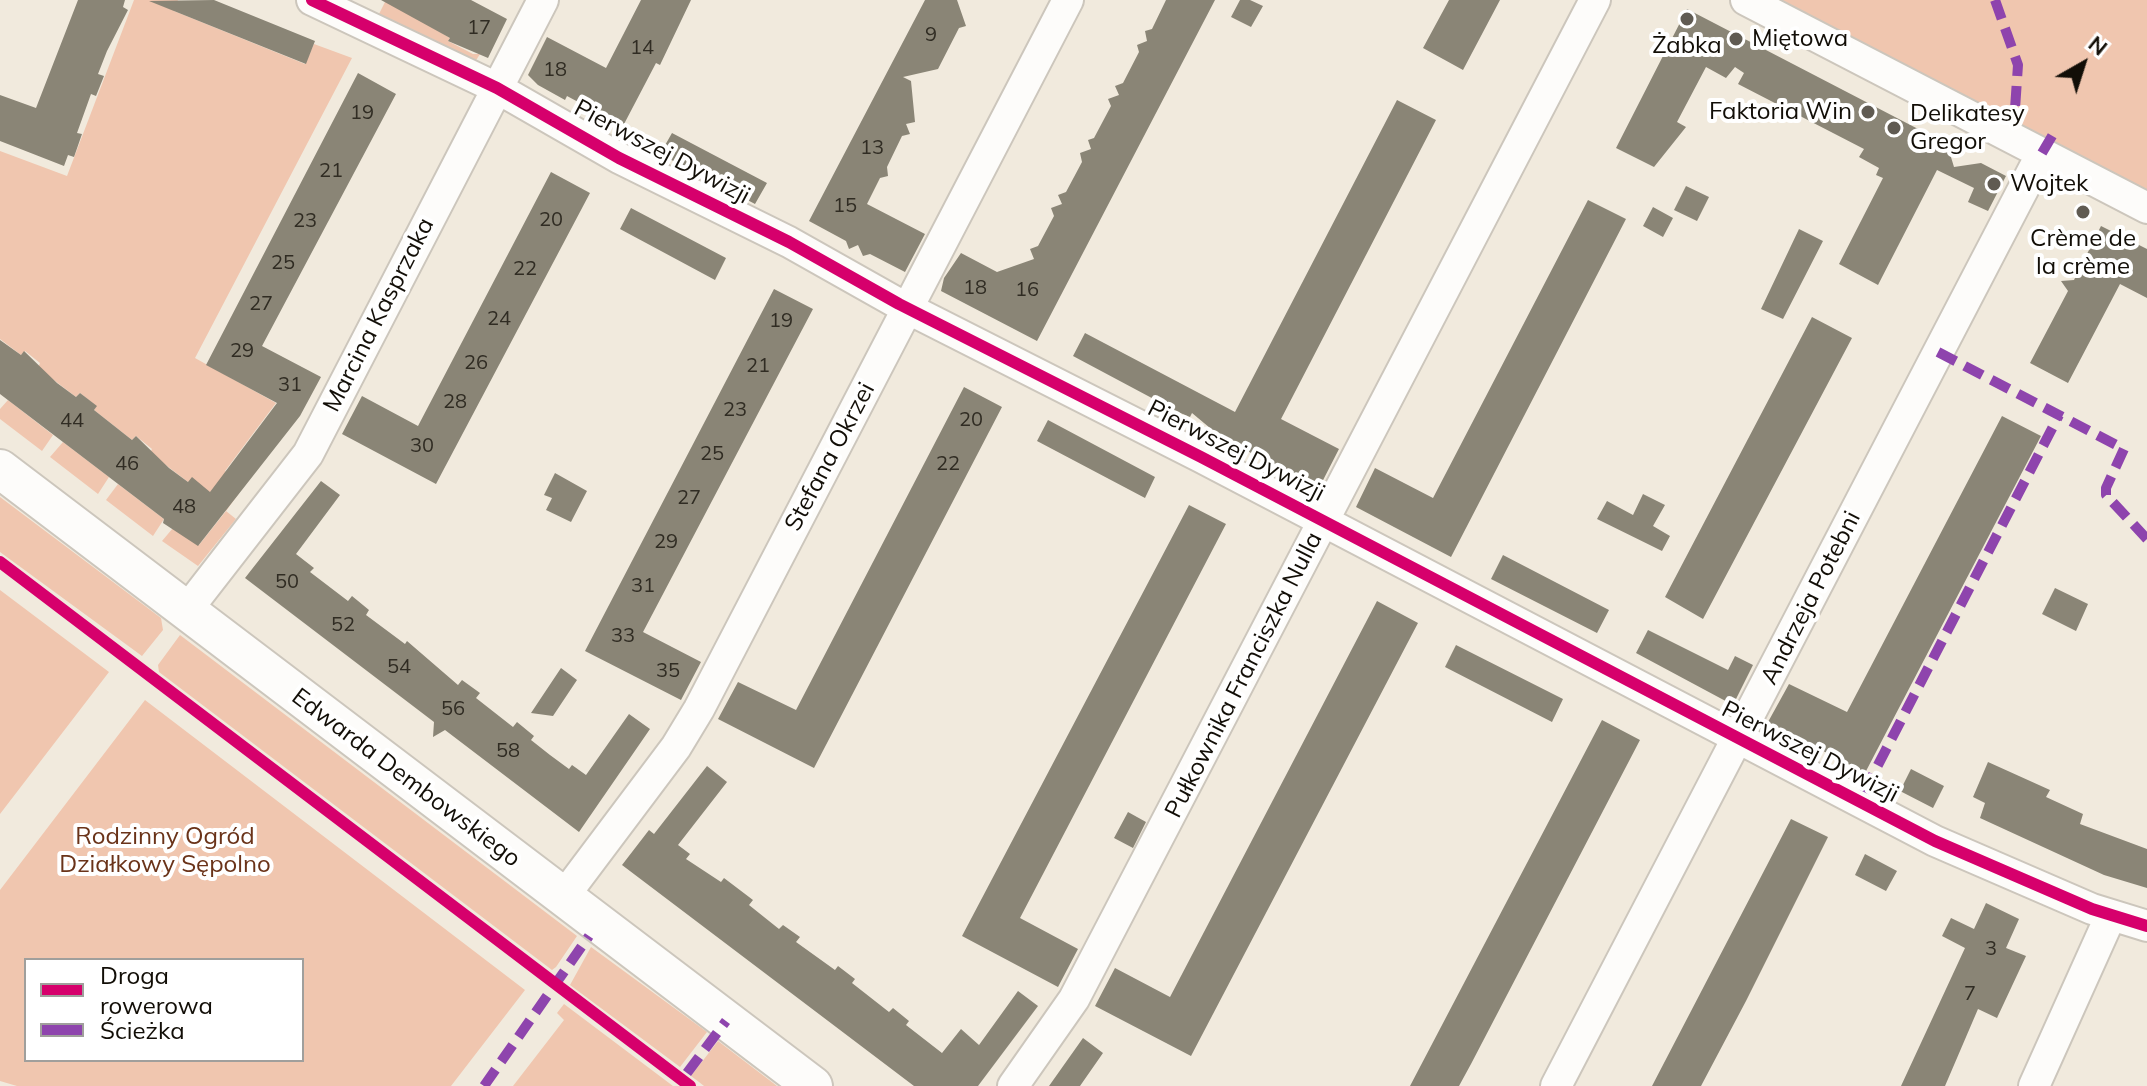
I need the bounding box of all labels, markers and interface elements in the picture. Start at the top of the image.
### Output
marker: Żabka [1678,10,1696,28]
house number: 17 [467,16,491,40]
house number: 9 [925,23,937,47]
north arrow [2043,24,2123,104]
place label: Miętowa [1752,25,1848,53]
text: N [2083,29,2113,61]
marker: Miętowa [1727,30,1745,48]
place label: Żabka [1652,32,1722,60]
house number: 14 [630,36,654,60]
house number: 18 [543,58,567,82]
street label: Pierwszej Dywizji [569,94,755,210]
place label: Faktoria Win [1709,98,1852,126]
place label: Delikatesy Gregor [1910,100,2025,156]
house number: 19 [350,101,374,125]
marker: Faktoria Win [1859,103,1877,121]
marker: Delikatesy Gregor [1885,119,1903,137]
house number: 13 [860,136,884,160]
house number: 21 [319,159,343,183]
place label: Wojtek [2010,170,2088,198]
marker: Wojtek [1985,175,2003,193]
house number: 15 [833,194,857,218]
marker: Crème de la crème [2074,203,2092,221]
house number: 20 [539,208,563,232]
house number: 23 [293,209,317,233]
street label: Marcina Kasprzaka [318,213,440,417]
place label: Crème de la crème [2030,225,2136,281]
house number: 25 [271,251,295,275]
house number: 22 [513,257,537,281]
house number: 18 [963,276,987,300]
house number: 16 [1015,278,1039,302]
house number: 27 [249,292,273,316]
house number: 24 [487,307,511,331]
house number: 19 [769,309,793,333]
house number: 29 [230,339,254,363]
house number: 26 [464,351,488,375]
house number: 21 [746,354,770,378]
house number: 31 [278,373,302,397]
street label: Stefana Okrzei [779,378,881,536]
house number: 28 [443,390,467,414]
street label: Pierwszej Dywizji [1143,394,1329,508]
house number: 23 [723,398,747,422]
house number: 20 [959,408,983,432]
house number: 44 [60,409,84,433]
house number: 30 [410,434,434,458]
house number: 25 [700,442,724,466]
house number: 46 [115,452,139,476]
house number: 22 [936,452,960,476]
house number: 27 [677,486,701,510]
house number: 48 [172,495,196,519]
street label: Andrzeja Potebni [1755,507,1867,689]
street label: Pułkownika Franciszka Nulla [1159,527,1329,823]
house number: 29 [654,530,678,554]
house number: 50 [275,570,299,594]
house number: 31 [631,574,655,598]
house number: 52 [331,613,355,637]
house number: 33 [611,624,635,648]
house number: 54 [387,655,411,679]
house number: 35 [656,659,680,683]
street label: Edwarda Dembowskiego [286,683,526,873]
street label: Pierwszej Dywizji [1717,695,1903,809]
house number: 56 [441,697,465,721]
house number: 58 [496,739,520,763]
park label: Rodzinny Ogród Działkowy Sępolno [59,823,271,879]
house number: 3 [1985,937,1997,961]
legend [24,958,304,1062]
text: Droga rowerowa [100,960,213,1020]
house number: 7 [1964,982,1976,1006]
text: Ścieżka [100,1015,185,1045]

